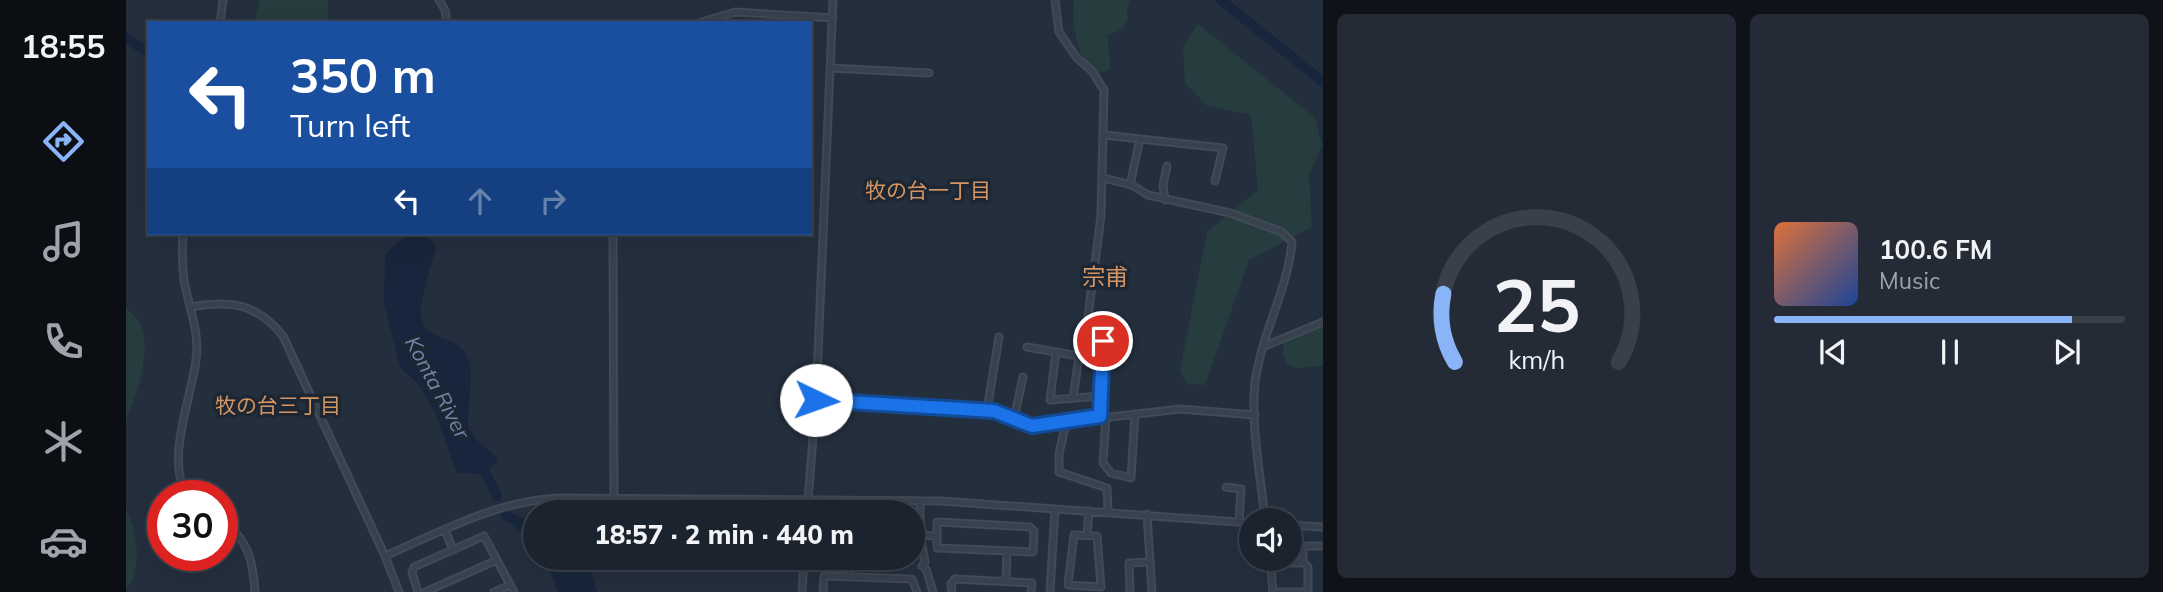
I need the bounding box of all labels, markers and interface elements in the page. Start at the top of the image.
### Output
text: 18:55 [21,26,105,66]
text: 350 m [290,44,436,105]
icon: left [175,49,266,140]
text: Turn left [290,105,410,145]
icon: directions [39,117,88,166]
district label: 牧の台一丁目 [865,177,991,203]
icon: left [388,182,426,220]
icon: ahead [461,182,499,220]
icon: right [534,182,572,220]
icon: music [39,217,88,266]
text: 100.6 FM [1879,233,1992,266]
text: 25 [1493,259,1580,350]
district label: 宗甫 [1082,262,1128,291]
text: Music [1879,266,1940,295]
pin [1073,311,1133,371]
icon: phone [39,317,88,366]
icon: arrive [1084,322,1122,360]
water label: Konta River [400,331,476,444]
icon: previous [1814,333,1852,371]
icon: pause [1931,333,1969,371]
icon: next [2048,333,2086,371]
text: km/h [1508,344,1565,375]
position arrow [779,363,853,437]
district label: 牧の台三丁目 [215,392,341,418]
icon: climate [39,417,88,466]
speed limit sign: 30 [147,480,238,571]
map controls [1239,508,1302,571]
button: sound [1239,508,1302,571]
icon: car [39,517,88,566]
text: 18:57 · 2 min · 440 m [594,518,854,551]

